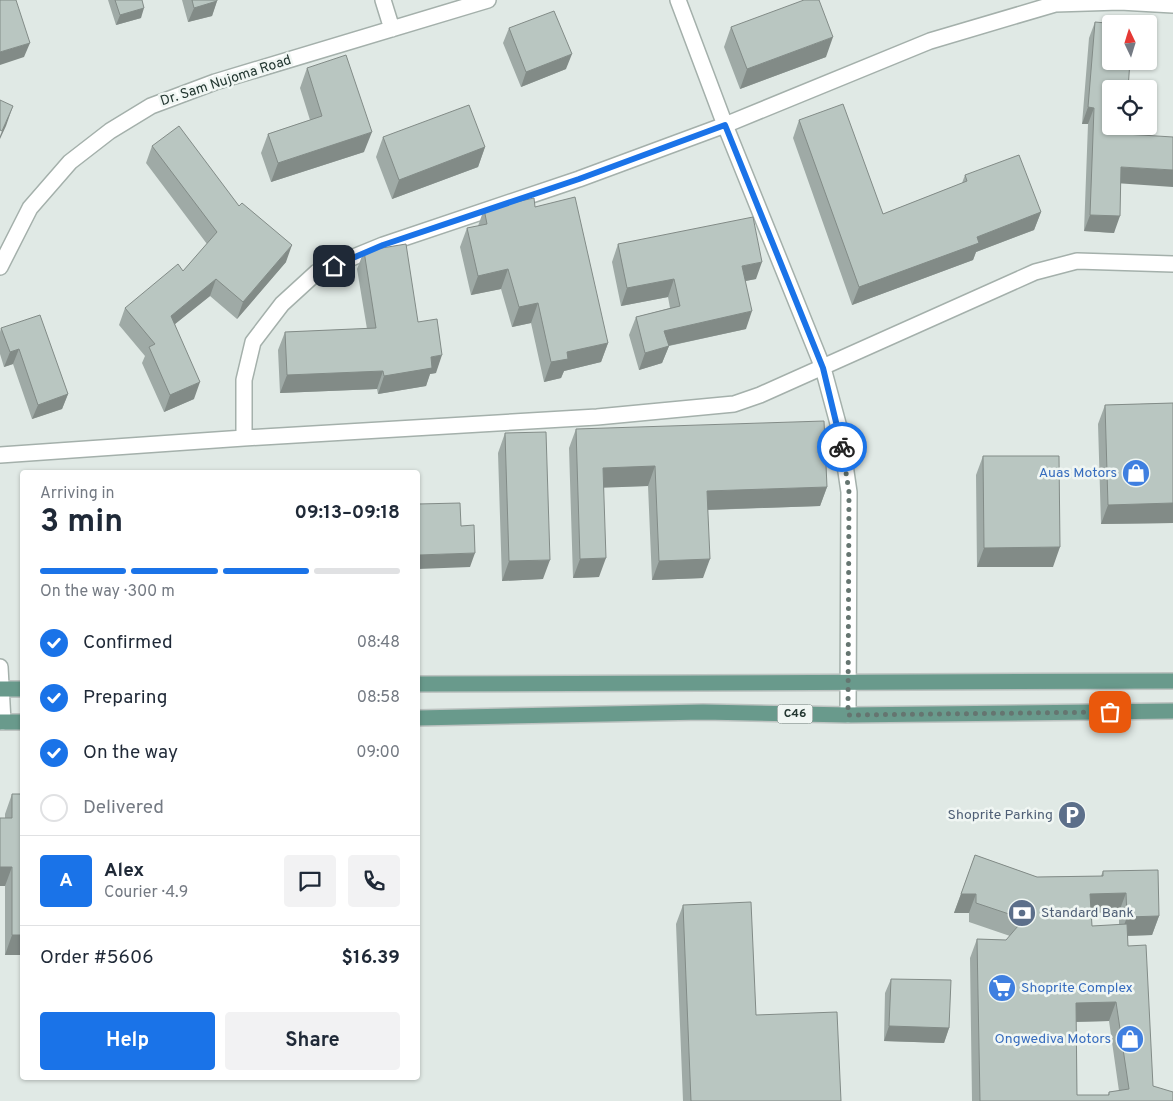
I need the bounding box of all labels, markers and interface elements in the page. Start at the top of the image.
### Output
north arrow [1102,15,1158,70]
map controls [1102,15,1157,135]
street label: Dr. Sam Nujoma Road [158,52,294,110]
button: locate [1102,80,1157,135]
pin [313,245,355,287]
icon: home [320,252,348,280]
courier [817,422,867,472]
icon: bike [828,433,856,461]
shop icon: Auas Motors [1121,458,1151,488]
place label: Auas Motors [1039,465,1117,482]
text: Arriving in [40,484,115,504]
text: 09:13–09:18 [294,501,400,525]
text: 3 min [40,503,123,543]
text: On the way · 300 m [40,582,175,602]
icon: check [40,629,68,657]
text: Confirmed [83,631,173,655]
text: 08:48 [357,633,400,653]
icon: check [40,684,68,712]
text: Preparing [83,686,167,710]
text: 08:58 [357,688,400,708]
pin [1089,691,1131,733]
icon: bag [1096,698,1124,726]
road number: C46 [778,704,812,724]
icon: check [40,739,68,767]
text: On the way [83,741,178,765]
text: 09:00 [356,743,400,763]
text: Delivered [83,796,164,820]
parking icon: Shoprite Parking [1057,800,1087,830]
place label: Shoprite Parking [948,807,1053,824]
button: chat [284,855,336,907]
button: phone [348,855,400,907]
text: Alex [104,859,144,883]
text: A [59,869,73,893]
text: Courier · 4.9 [104,883,188,903]
bank icon: Standard Bank [1007,898,1037,928]
place label: Standard Bank [1041,905,1134,922]
text: Order #5606 [40,946,153,970]
text: $16.39 [342,946,400,970]
supermarket icon: Shoprite Complex [987,973,1017,1003]
place label: Shoprite Complex [1021,980,1133,997]
button: Help [40,1012,215,1070]
button: Share [225,1012,400,1070]
shop icon: Ongwediva Motors [1115,1024,1145,1054]
place label: Ongwediva Motors [994,1031,1111,1048]

